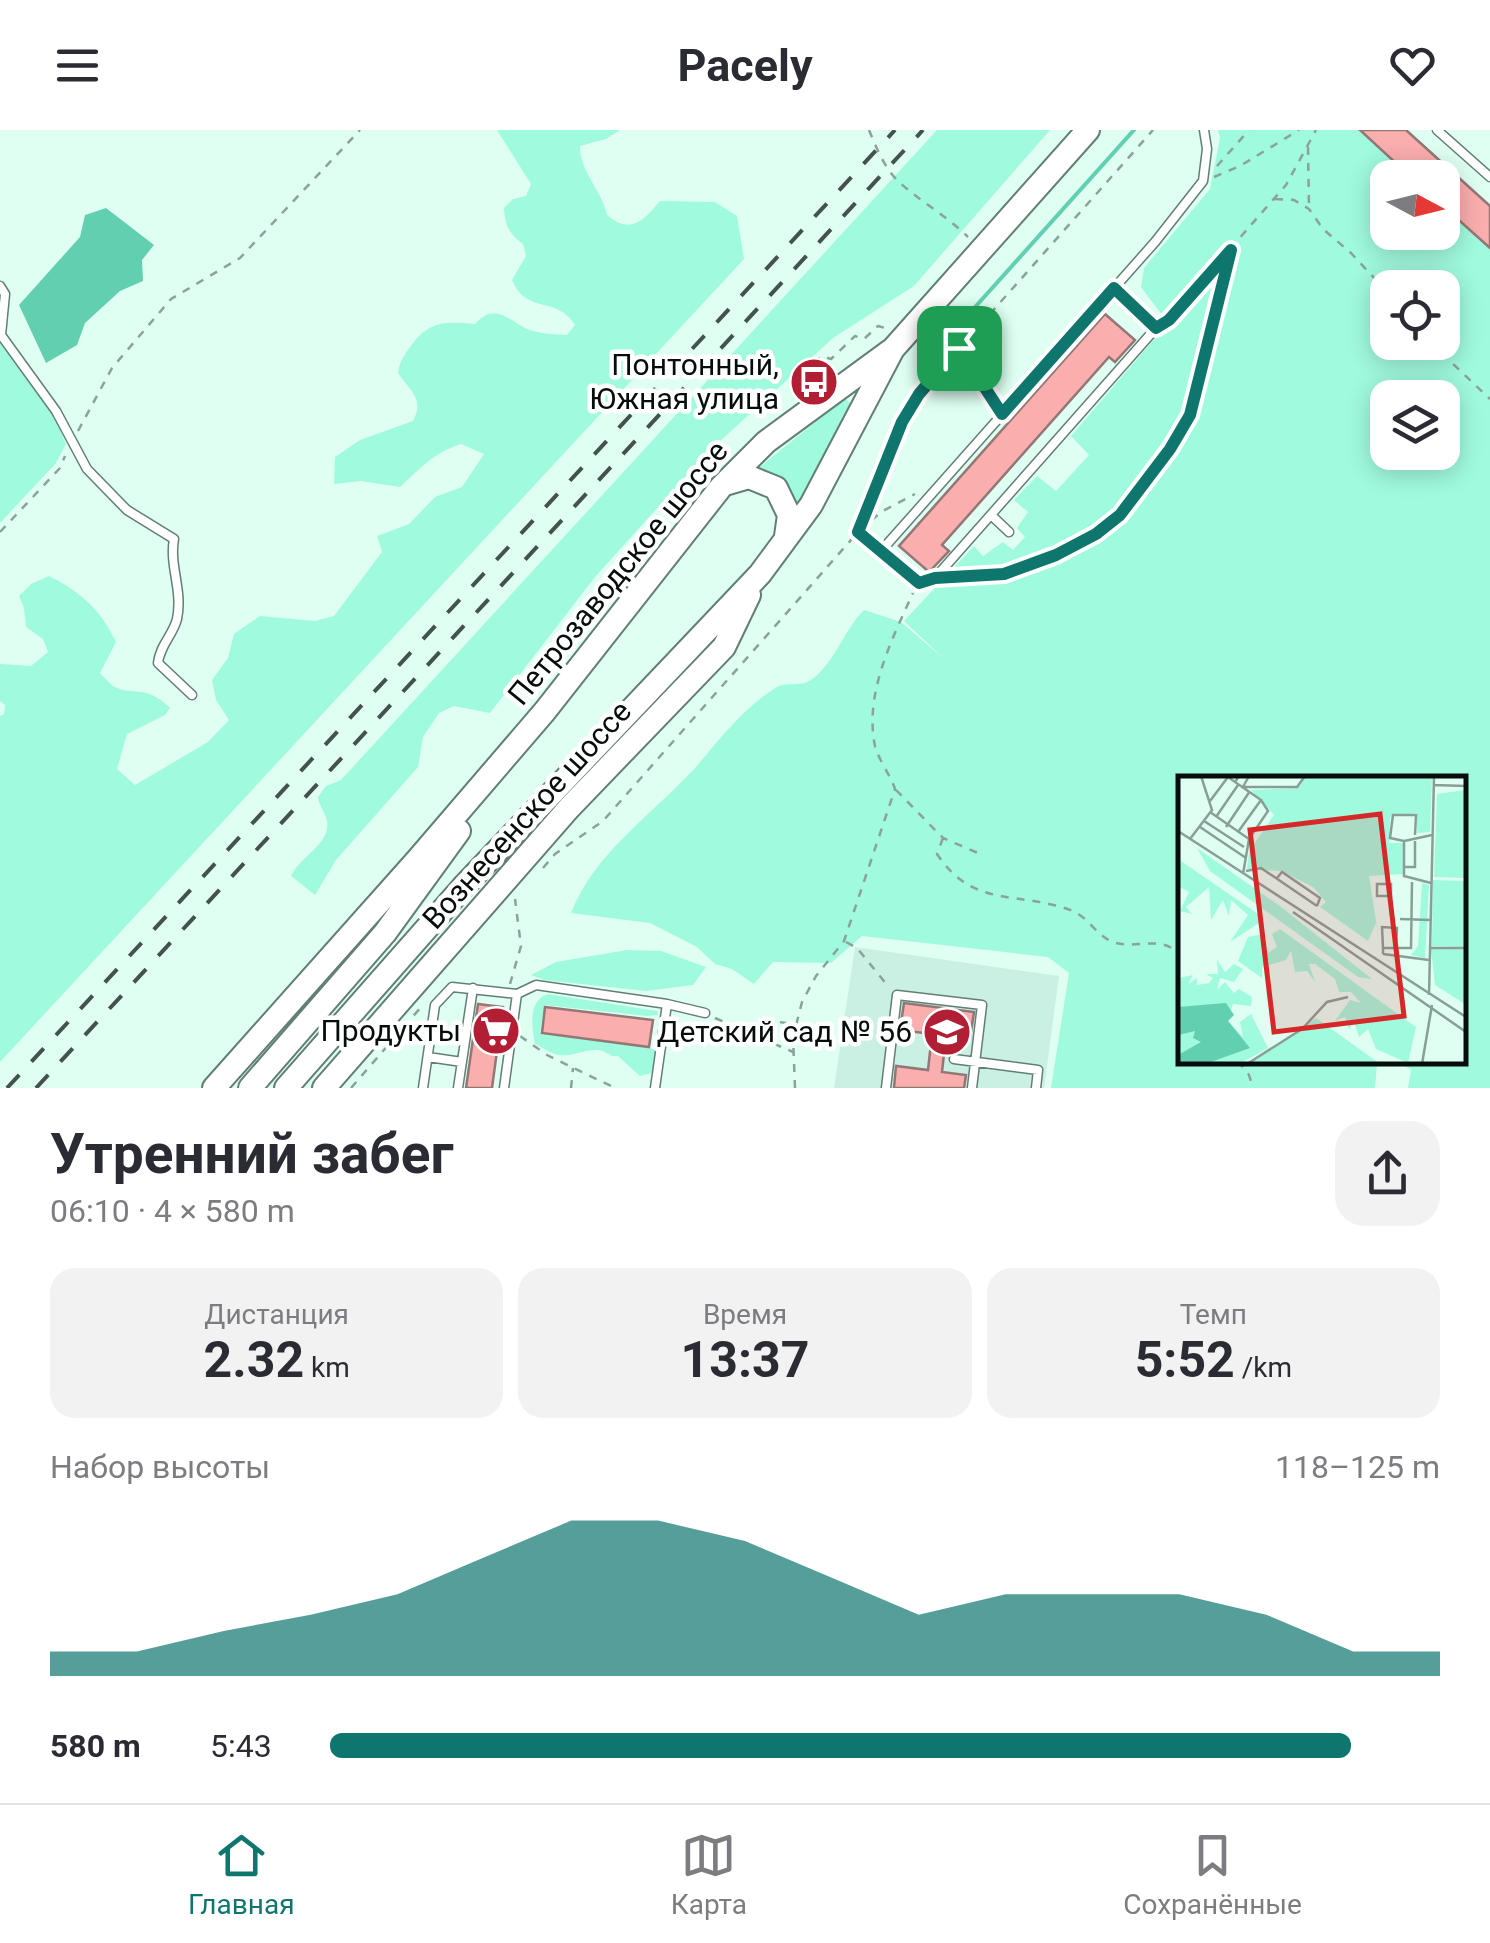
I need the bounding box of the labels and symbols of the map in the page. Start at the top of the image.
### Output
north arrow [1370,160,1460,250]
pin [917,306,1002,391]
place label: Понтонный, Южная улица [589,347,779,416]
bus stop icon: Понтонный, Южная улица [788,356,840,408]
street label: Петрозаводское шоссе [500,434,735,712]
street label: Вознесенское шоссе [415,694,638,936]
inset map [1178,776,1465,1063]
supermarket icon: Продукты [470,1005,522,1057]
school or university icon: Детский сад № 56 [921,1006,973,1058]
place label: Продукты [320,1013,461,1048]
place label: Детский сад № 56 [657,1014,912,1049]

